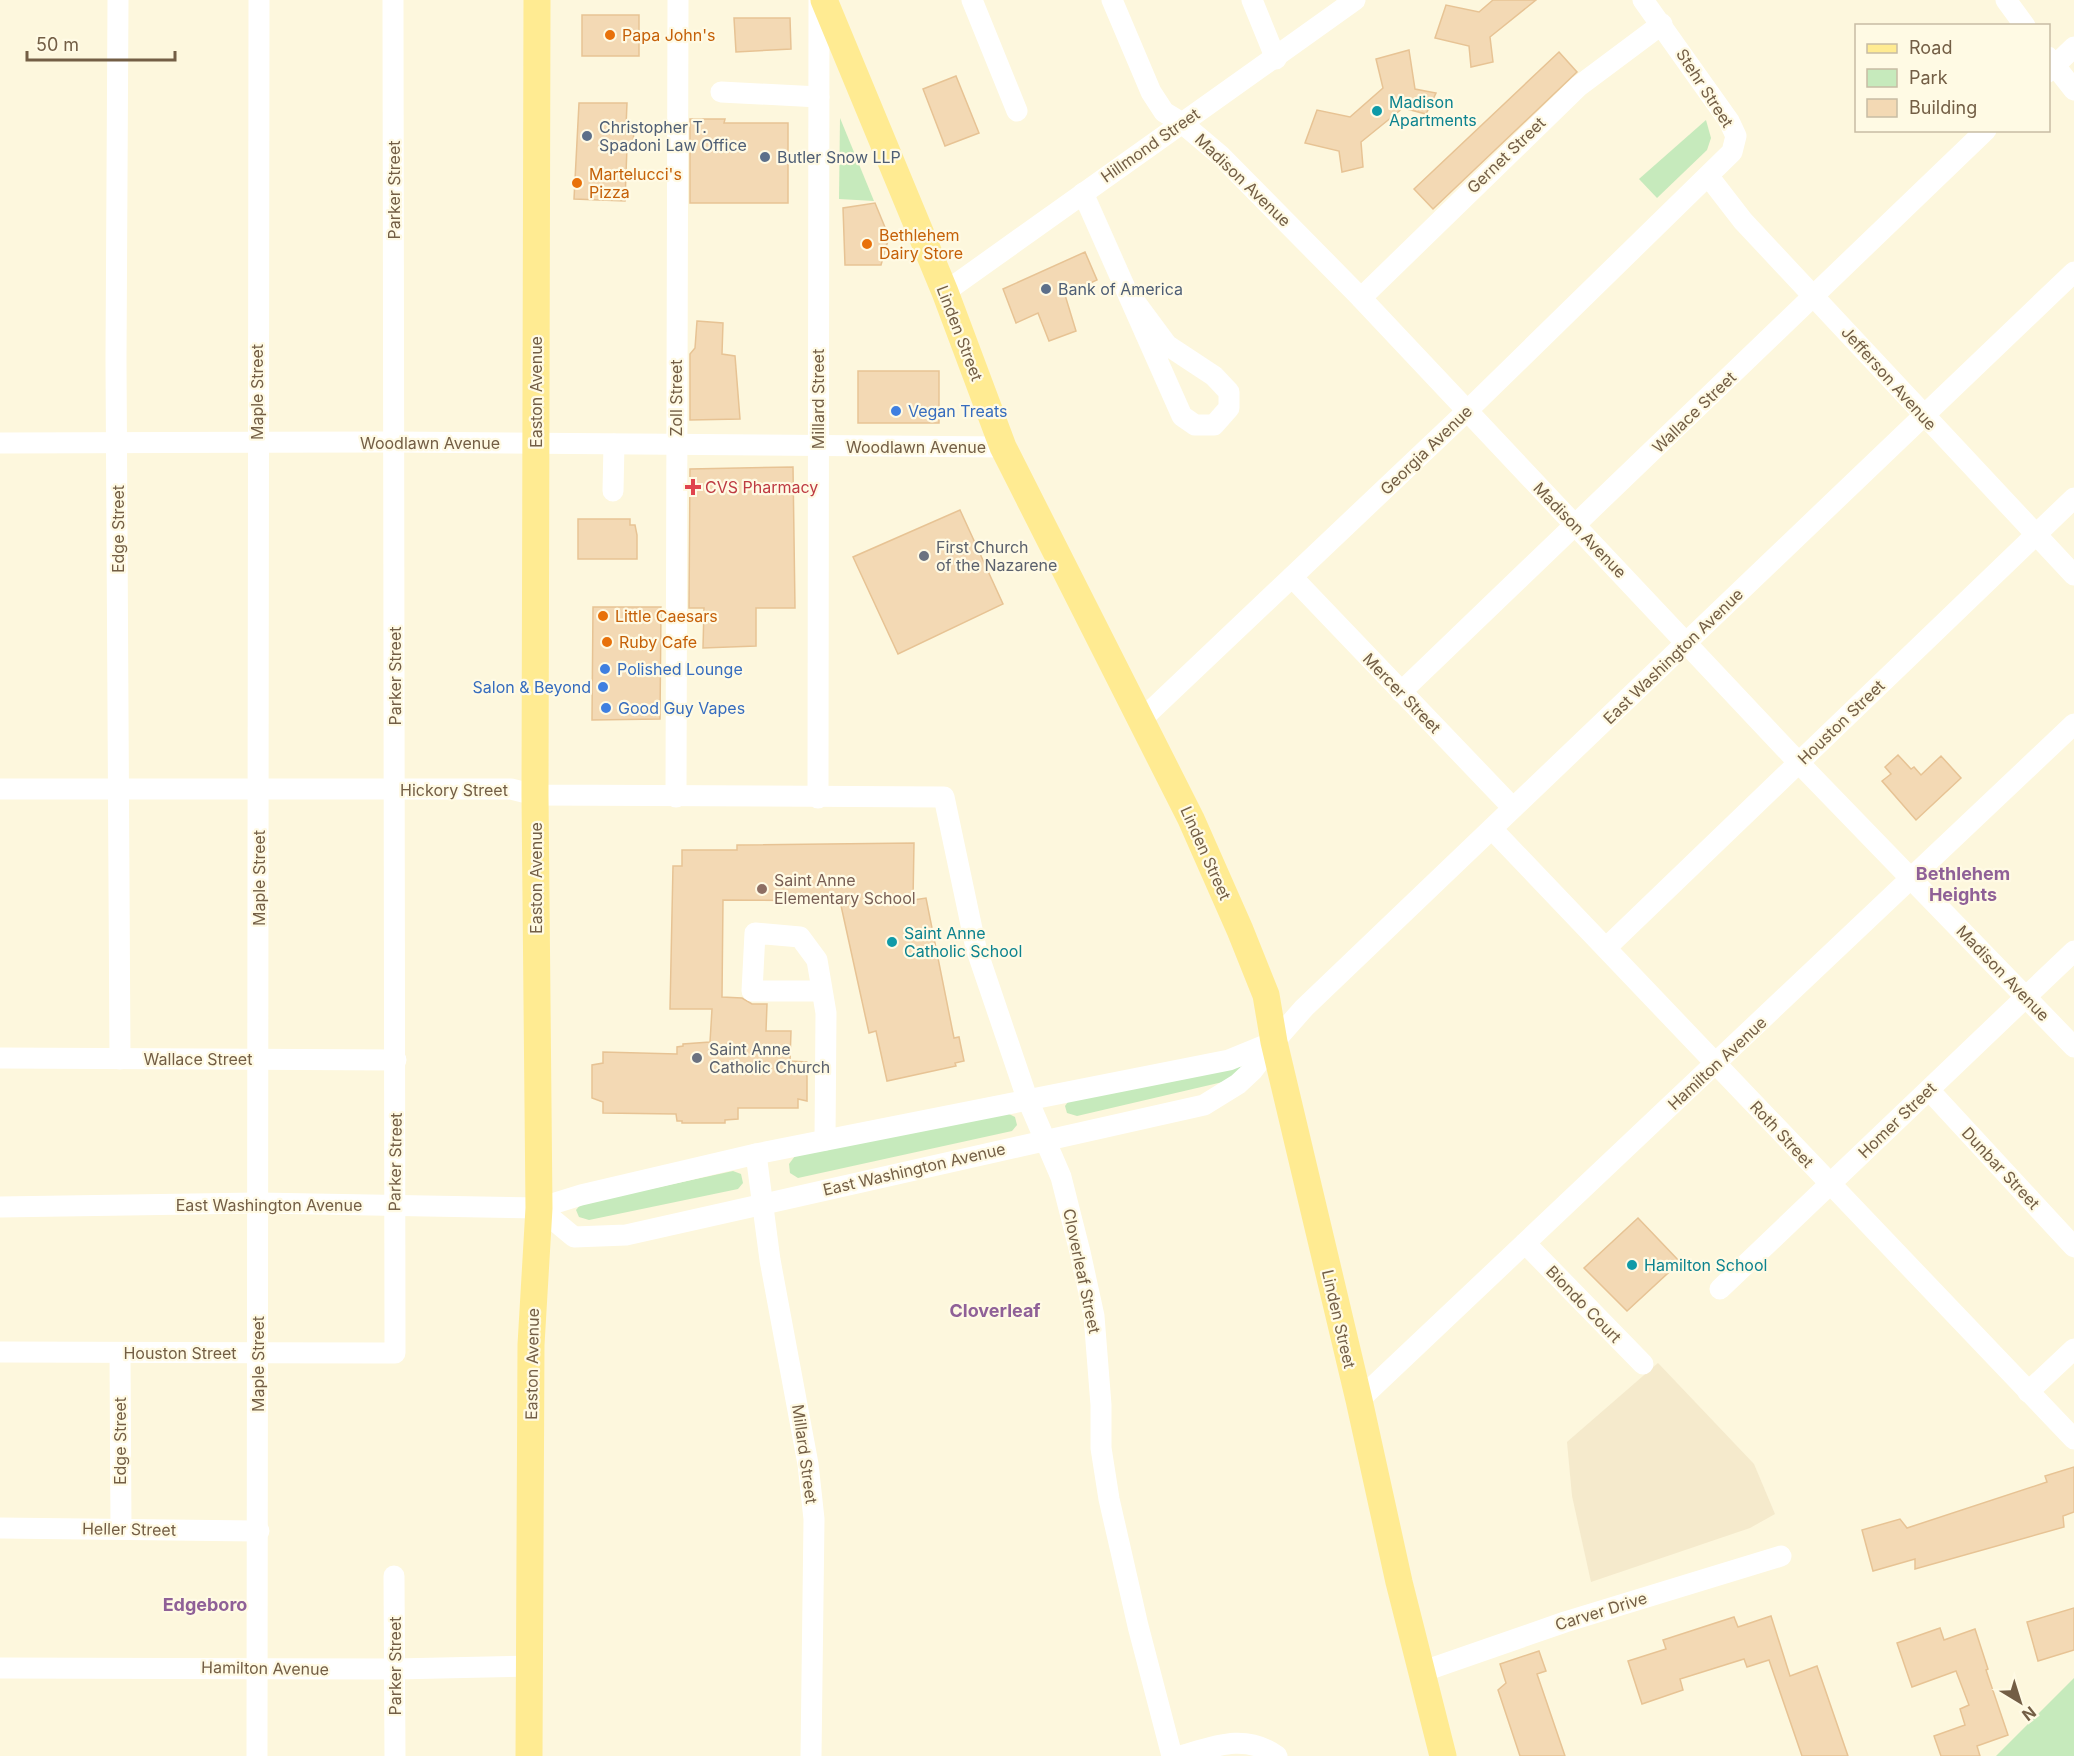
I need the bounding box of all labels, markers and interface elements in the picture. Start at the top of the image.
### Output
scale bar [27,24,176,62]
legend [1855,24,2050,132]
place label: Papa John's [622,25,716,45]
marker: Papa John's [603,28,617,42]
text: 50 m [36,34,79,55]
text: Road [1909,37,1952,58]
street label: Stehr Street [1672,45,1738,131]
text: Park [1909,67,1948,88]
place label: Madison Apartments [1389,92,1477,130]
text: Building [1909,97,1977,118]
street label: Hillmond Street [1097,104,1203,186]
marker: Madison Apartments [1370,104,1384,118]
street label: Gernet Street [1463,113,1549,197]
place label: Christopher T. Spadoni Law Office [599,117,747,155]
marker: Christopher T. Spadoni Law Office [580,129,594,143]
street label: Madison Avenue [1191,129,1295,231]
street label: Parker Street [384,141,404,239]
place label: Butler Snow LLP [777,147,901,167]
marker: Butler Snow LLP [758,150,772,164]
place label: Martelucci's Pizza [589,164,682,202]
marker: Martelucci's Pizza [570,176,584,190]
place label: Bethlehem Dairy Store [879,225,963,263]
marker: Bethlehem Dairy Store [860,237,874,251]
place label: Bank of America [1058,279,1183,299]
street label: Linden Street [933,282,987,384]
marker: Bank of America [1039,282,1053,296]
street label: Jefferson Avenue [1837,322,1941,434]
street label: Easton Avenue [526,336,546,448]
street label: Maple Street [247,344,267,440]
street label: Millard Street [808,349,828,449]
street label: Zoll Street [666,359,686,437]
street label: Wallace Street [1648,367,1740,457]
place label: Vegan Treats [908,401,1007,421]
street label: Georgia Avenue [1376,401,1476,499]
marker: Vegan Treats [889,404,903,418]
street label: Woodlawn Avenue [360,433,500,453]
street label: Woodlawn Avenue [846,437,986,457]
place label: CVS Pharmacy [705,477,818,497]
street label: Madison Avenue [1529,478,1631,582]
marker: CVS Pharmacy [686,480,700,494]
street label: Edge Street [108,485,128,573]
place label: First Church of the Nazarene [936,537,1057,575]
marker: First Church of the Nazarene [917,549,931,563]
street label: East Washington Avenue [1599,584,1747,728]
place label: Little Caesars [615,606,718,626]
marker: Little Caesars [596,609,610,623]
street label: Parker Street [385,627,405,725]
place label: Ruby Cafe [619,632,697,652]
marker: Ruby Cafe [600,635,614,649]
street label: Mercer Street [1359,649,1445,737]
place label: Polished Lounge [617,659,743,679]
marker: Polished Lounge [598,662,612,676]
street label: Houston Street [1793,675,1889,769]
place label: Salon & Beyond [473,677,591,697]
marker: Salon & Beyond [596,680,610,694]
place label: Good Guy Vapes [618,698,745,718]
marker: Good Guy Vapes [599,701,613,715]
street label: Hickory Street [400,780,508,800]
street label: Linden Street [1176,803,1236,903]
street label: Easton Avenue [526,822,546,934]
street label: Maple Street [249,830,269,926]
district label: Bethlehem Heights [1916,863,2010,905]
place label: Saint Anne Elementary School [774,870,916,908]
marker: Saint Anne Elementary School [755,882,769,896]
street label: Madison Avenue [1952,921,2054,1025]
place label: Saint Anne Catholic School [904,923,1022,961]
marker: Saint Anne Catholic School [885,935,899,949]
street label: Hamilton Avenue [1663,1012,1771,1114]
place label: Saint Anne Catholic Church [709,1039,830,1077]
street label: Wallace Street [144,1049,252,1069]
marker: Saint Anne Catholic Church [690,1051,704,1065]
street label: Homer Street [1854,1078,1940,1162]
street label: Roth Street [1746,1096,1818,1172]
street label: Parker Street [384,1112,406,1212]
street label: Dunbar Street [1958,1123,2044,1213]
street label: East Washington Avenue [821,1138,1007,1200]
street label: East Washington Avenue [176,1195,362,1215]
street label: Cloverleaf Street [1059,1207,1105,1335]
place label: Hamilton School [1644,1255,1767,1275]
marker: Hamilton School [1625,1258,1639,1272]
street label: Biondo Court [1542,1261,1626,1347]
street label: Linden Street [1318,1268,1360,1370]
district label: Cloverleaf [949,1300,1041,1321]
street label: Easton Avenue [521,1308,543,1420]
street label: Maple Street [248,1316,268,1412]
street label: Houston Street [123,1343,237,1363]
street label: Edge Street [110,1397,130,1485]
street label: Millard Street [788,1403,822,1505]
street label: Heller Street [82,1518,176,1540]
street label: Carver Drive [1553,1588,1649,1634]
district label: Edgeboro [163,1594,247,1615]
street label: Parker Street [385,1617,405,1715]
street label: Hamilton Avenue [201,1657,329,1679]
north arrow [1990,1672,2050,1732]
text: N [2018,1702,2040,1725]

